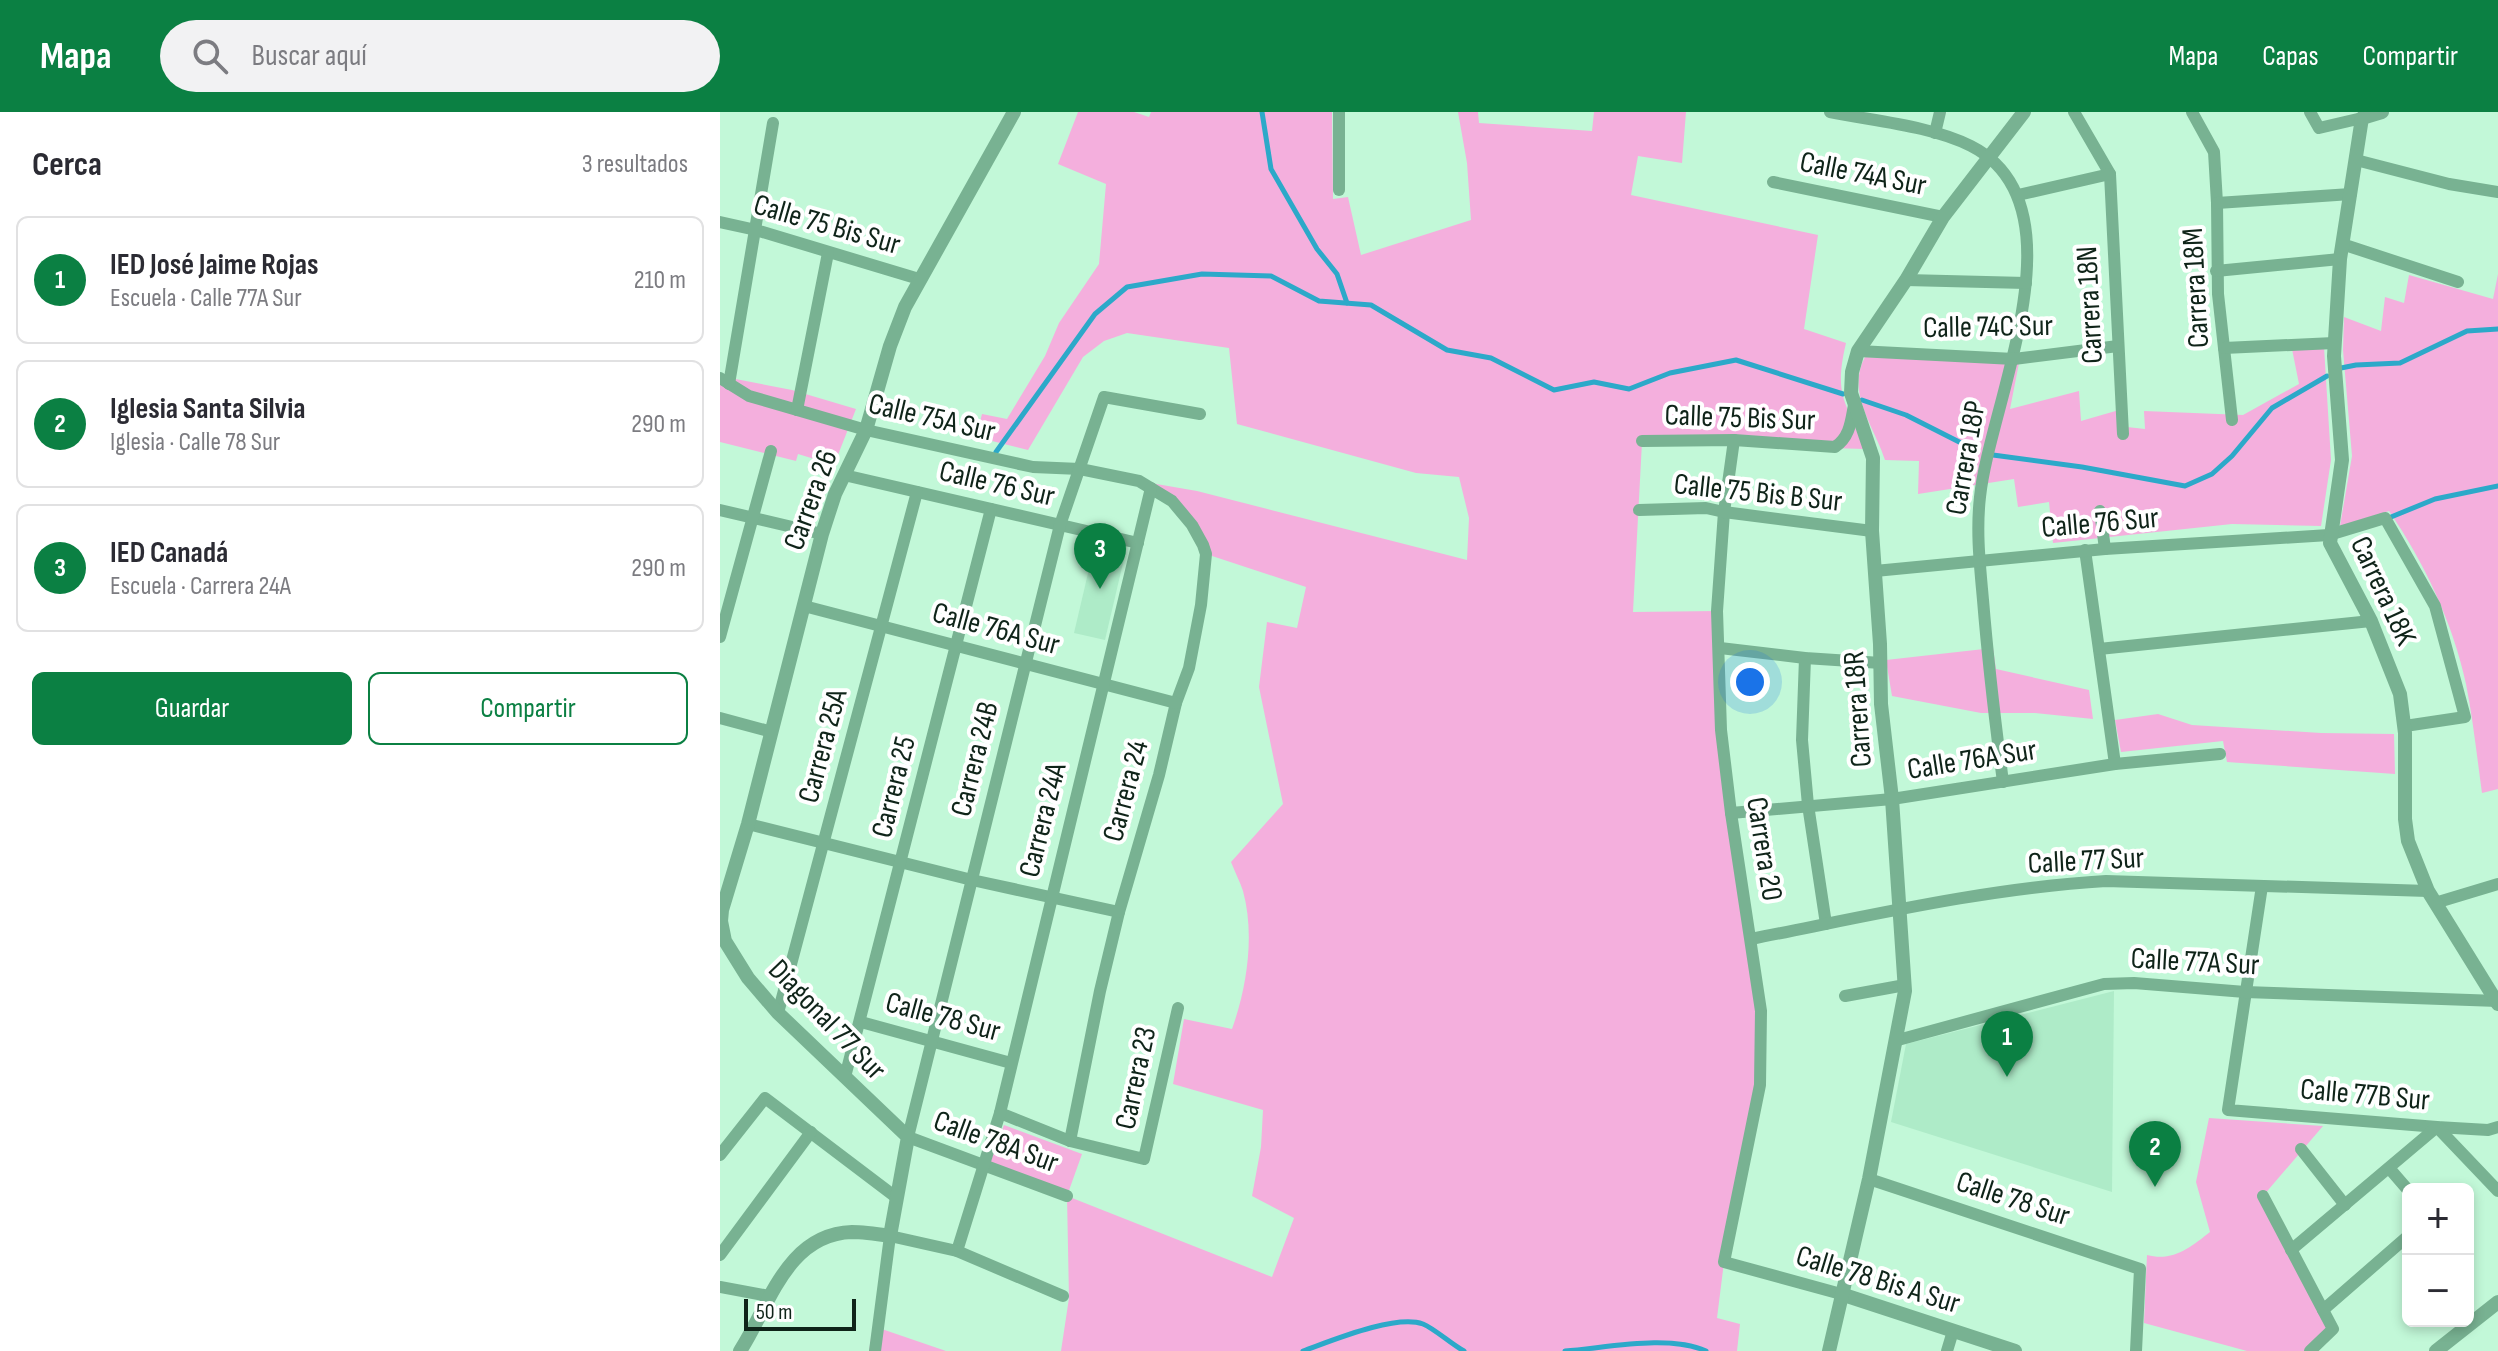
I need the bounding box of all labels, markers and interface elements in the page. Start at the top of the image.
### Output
search box [160,20,720,92]
text: Mapa [40,34,112,79]
icon: search [188,34,232,78]
text: Buscar aquí [252,38,367,74]
text: Mapa [2169,40,2218,73]
text: Capas [2262,40,2319,73]
text: Compartir [2363,40,2458,73]
text: Cerca [32,144,102,185]
street label: Calle 74A Sur [1797,144,1930,204]
text: 3 resultados [582,149,688,180]
street label: Calle 75 Bis Sur [750,187,905,263]
street label: Carrera 18M [2175,227,2217,349]
street label: Carrera 18N [2069,245,2111,365]
text: IED José Jaime Rojas [110,247,318,283]
text: 1 [55,265,65,296]
text: 210 m [634,265,686,296]
text: Escuela · Calle 77A Sur [110,283,302,314]
street label: Calle 74C Sur [1923,308,2054,346]
street label: Calle 75A Sur [865,386,999,450]
text: Iglesia Santa Silvia [110,391,306,427]
street label: Calle 75 Bis Sur [1664,397,1816,439]
street label: Carrera 18P [1938,398,1994,518]
text: 2 [54,409,66,440]
text: 290 m [631,409,686,440]
text: Iglesia · Calle 78 Sur [110,427,280,458]
street label: Carrera 26 [776,445,846,555]
street label: Calle 76 Sur [936,453,1059,515]
street label: Calle 75 Bis B Sur [1672,466,1844,520]
street label: Calle 76 Sur [2040,500,2160,546]
pin: 3 [1074,523,1126,589]
street label: Carrera 18K [2342,531,2424,652]
text: IED Canadá [110,535,228,571]
text: 3 [54,553,66,584]
text: 290 m [631,553,686,584]
text: Escuela · Carrera 24A [110,571,291,602]
street label: Calle 76A Sur [928,595,1064,663]
street label: Carrera 18R [1836,650,1880,768]
your location [1730,662,1770,702]
button: Guardar [32,672,352,745]
button: Compartir [368,672,688,745]
street label: Carrera 25A [791,685,855,807]
street label: Carrera 24B [943,698,1007,820]
street label: Calle 76A Sur [1905,732,2040,788]
street label: Carrera 25 [864,733,924,841]
street label: Carrera 24 [1095,736,1157,846]
street label: Carrera 24A [1011,759,1075,881]
street label: Carrera 20 [1738,795,1790,903]
street label: Calle 77 Sur [2027,840,2145,882]
street label: Calle 77A Sur [2130,941,2261,983]
street label: Diagonal 77 Sur [761,952,894,1088]
street label: Calle 78 Sur [882,984,1005,1050]
pin: 1 [1981,1011,2033,1077]
street label: Carrera 23 [1108,1023,1164,1133]
street label: Calle 77B Sur [2299,1071,2432,1119]
street label: Calle 78A Sur [929,1103,1064,1181]
pin: 2 [2129,1121,2181,1187]
street label: Calle 78 Sur [1952,1164,2075,1234]
map controls [2402,1183,2474,1327]
button: + [2402,1183,2474,1255]
street label: Calle 78 Bis A Sur [1792,1238,1965,1322]
button: − [2402,1255,2474,1327]
scale bar [744,1295,856,1331]
text: 50 m [756,1299,792,1326]

